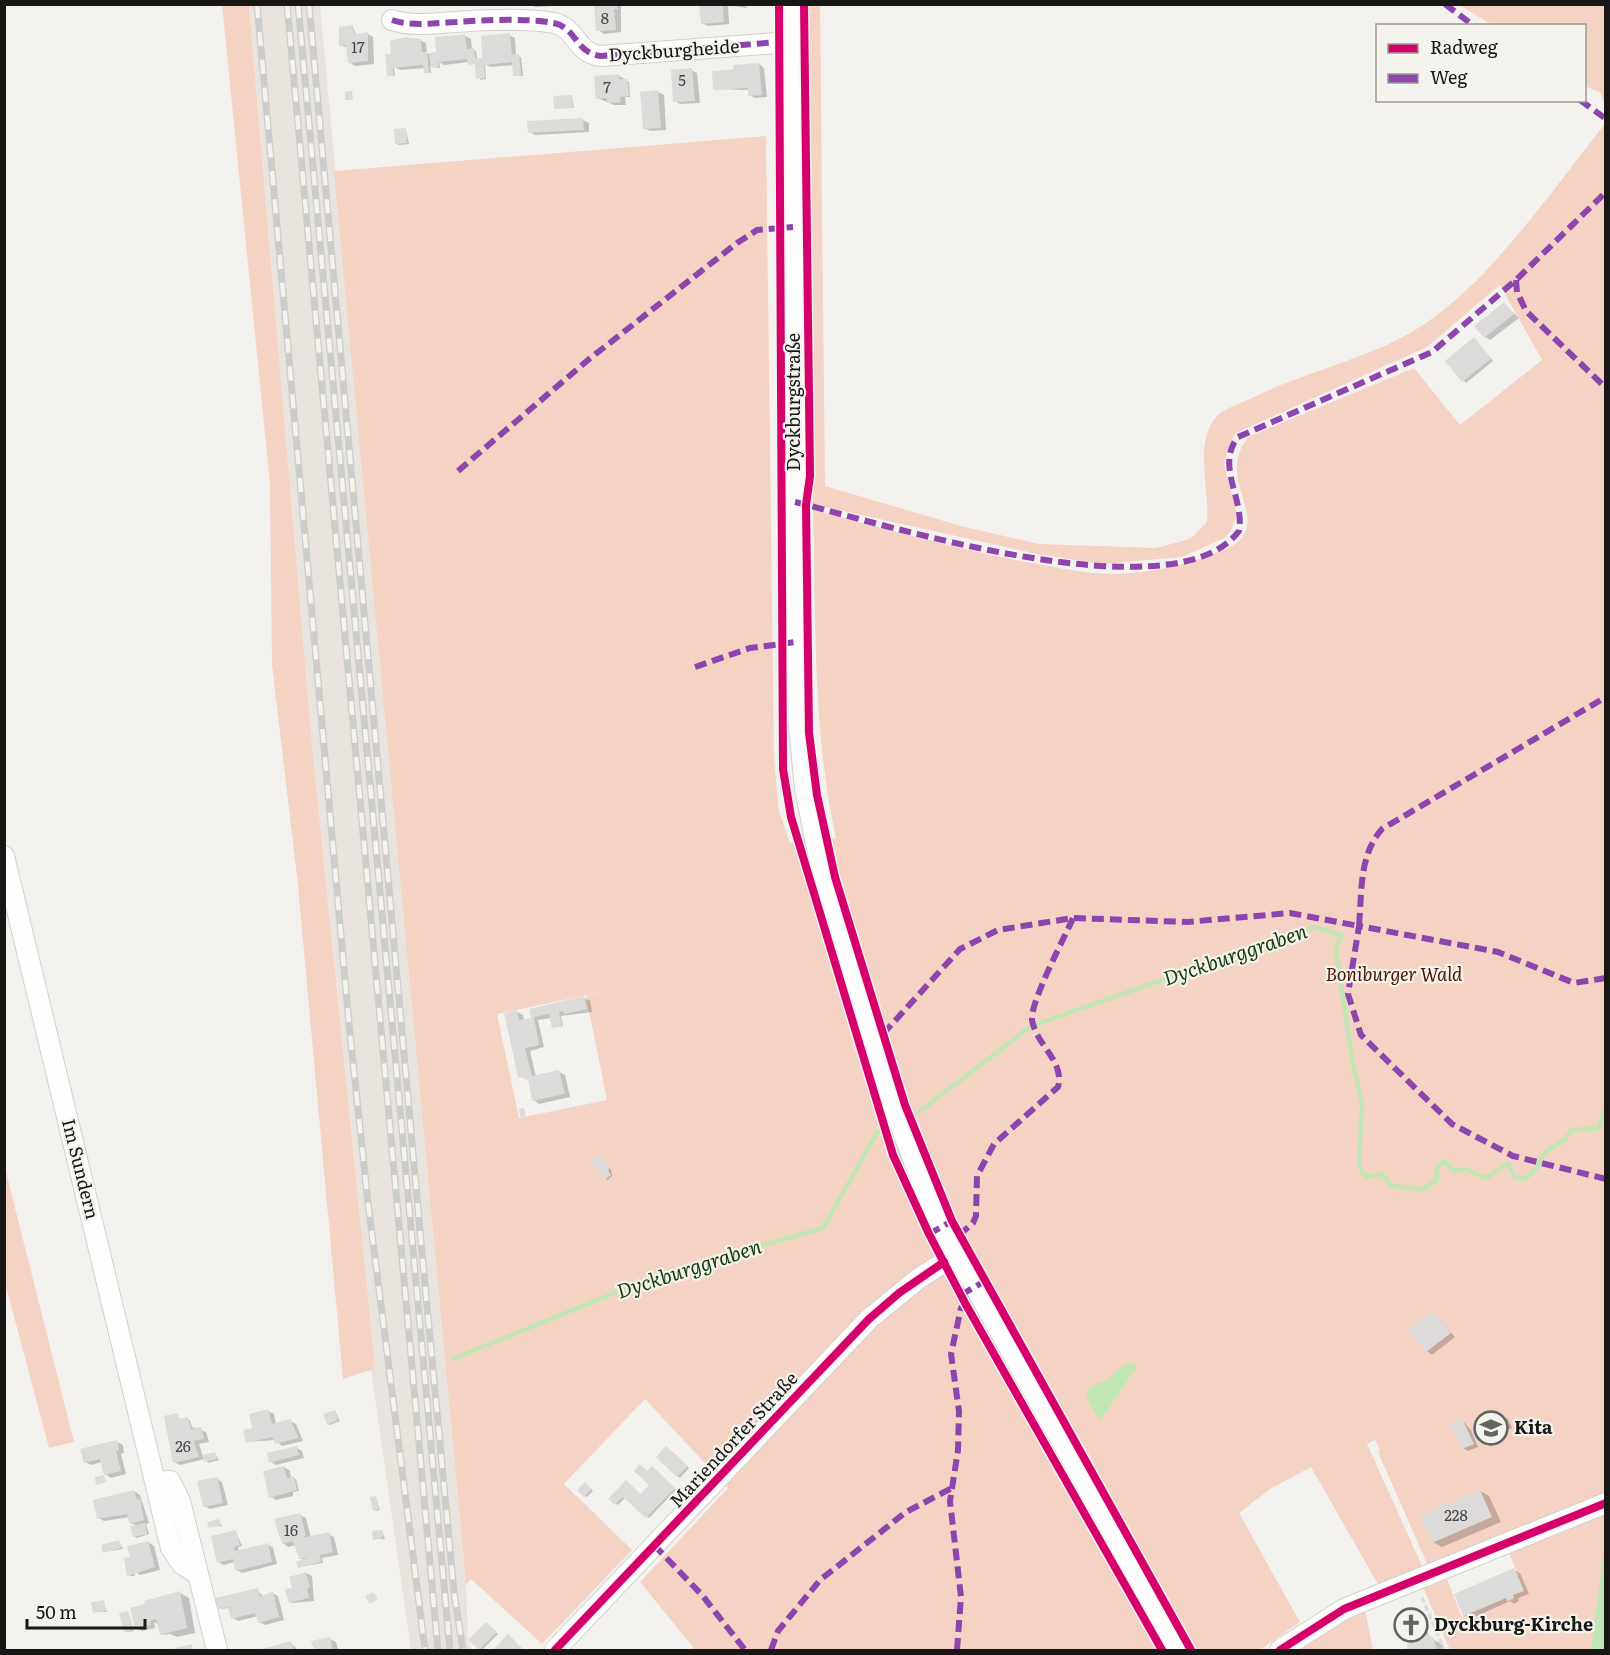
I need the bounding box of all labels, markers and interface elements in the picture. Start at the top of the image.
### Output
house number: 8 [601,6,609,29]
legend [1376,24,1586,102]
street label: Dyckburgheide [607,31,740,68]
text: Radweg [1430,33,1499,60]
house number: 17 [351,35,365,58]
text: Weg [1430,63,1468,90]
house number: 5 [678,68,686,91]
house number: 7 [603,75,611,98]
street label: Dyckburgstraße [779,333,806,471]
water label: Dyckburggraben [1158,914,1310,992]
park label: Boniburger Wald [1326,960,1463,987]
street label: Im Sundern [56,1116,107,1222]
water label: Dyckburggraben [612,1230,765,1305]
street label: Mariendorfer Straße [662,1365,803,1513]
school or university icon: Kita [1473,1410,1509,1446]
place label: Kita [1514,1413,1553,1440]
house number: 26 [175,1434,191,1457]
house number: 228 [1444,1503,1468,1526]
house number: 16 [284,1518,298,1541]
scale bar [27,1592,146,1630]
text: 50 m [36,1598,77,1625]
church icon: Dyckburg-Kirche [1393,1607,1429,1643]
place label: Dyckburg-Kirche [1434,1610,1593,1637]

